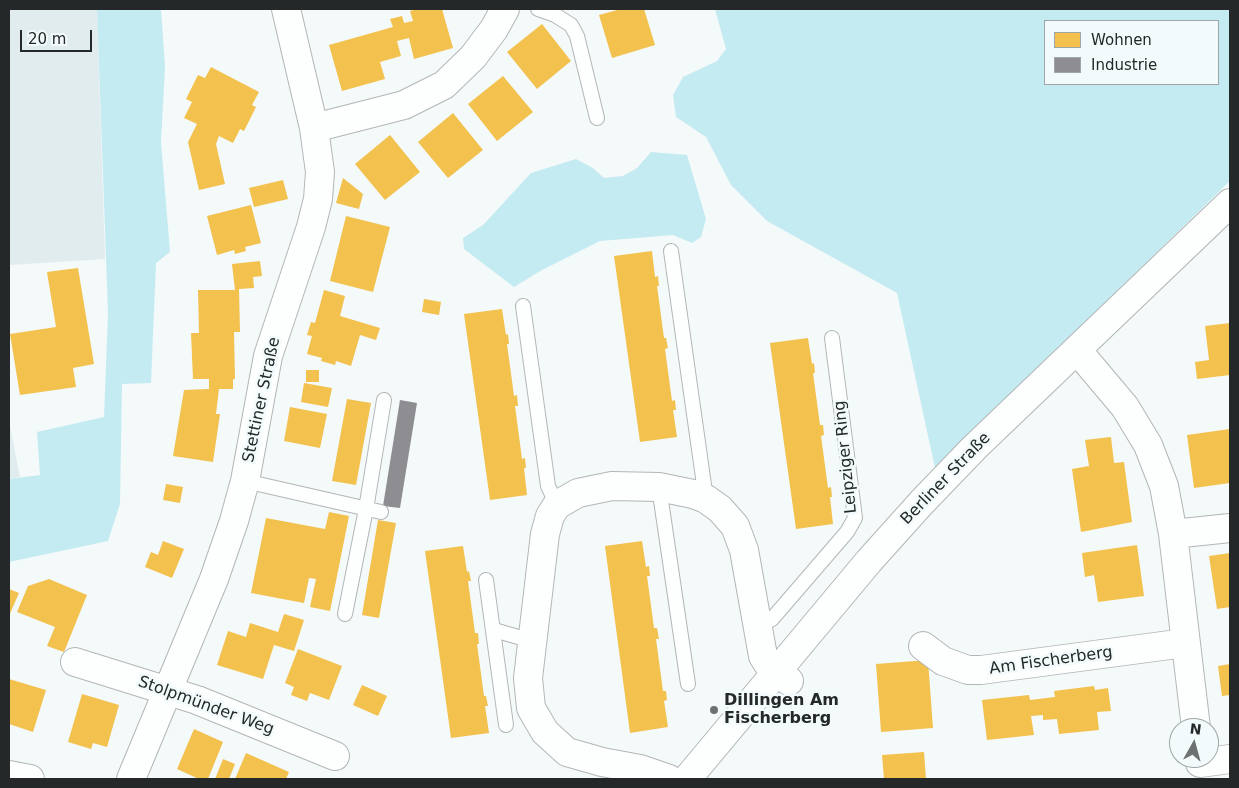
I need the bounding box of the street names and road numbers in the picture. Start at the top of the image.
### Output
street label: Stettiner Straße [239,336,285,464]
street label: Leipziger Ring [831,400,861,514]
street label: Berliner Straße [897,429,995,529]
street label: Am Fischerberg [988,643,1114,679]
street label: Stolpmünder Weg [135,672,277,740]

